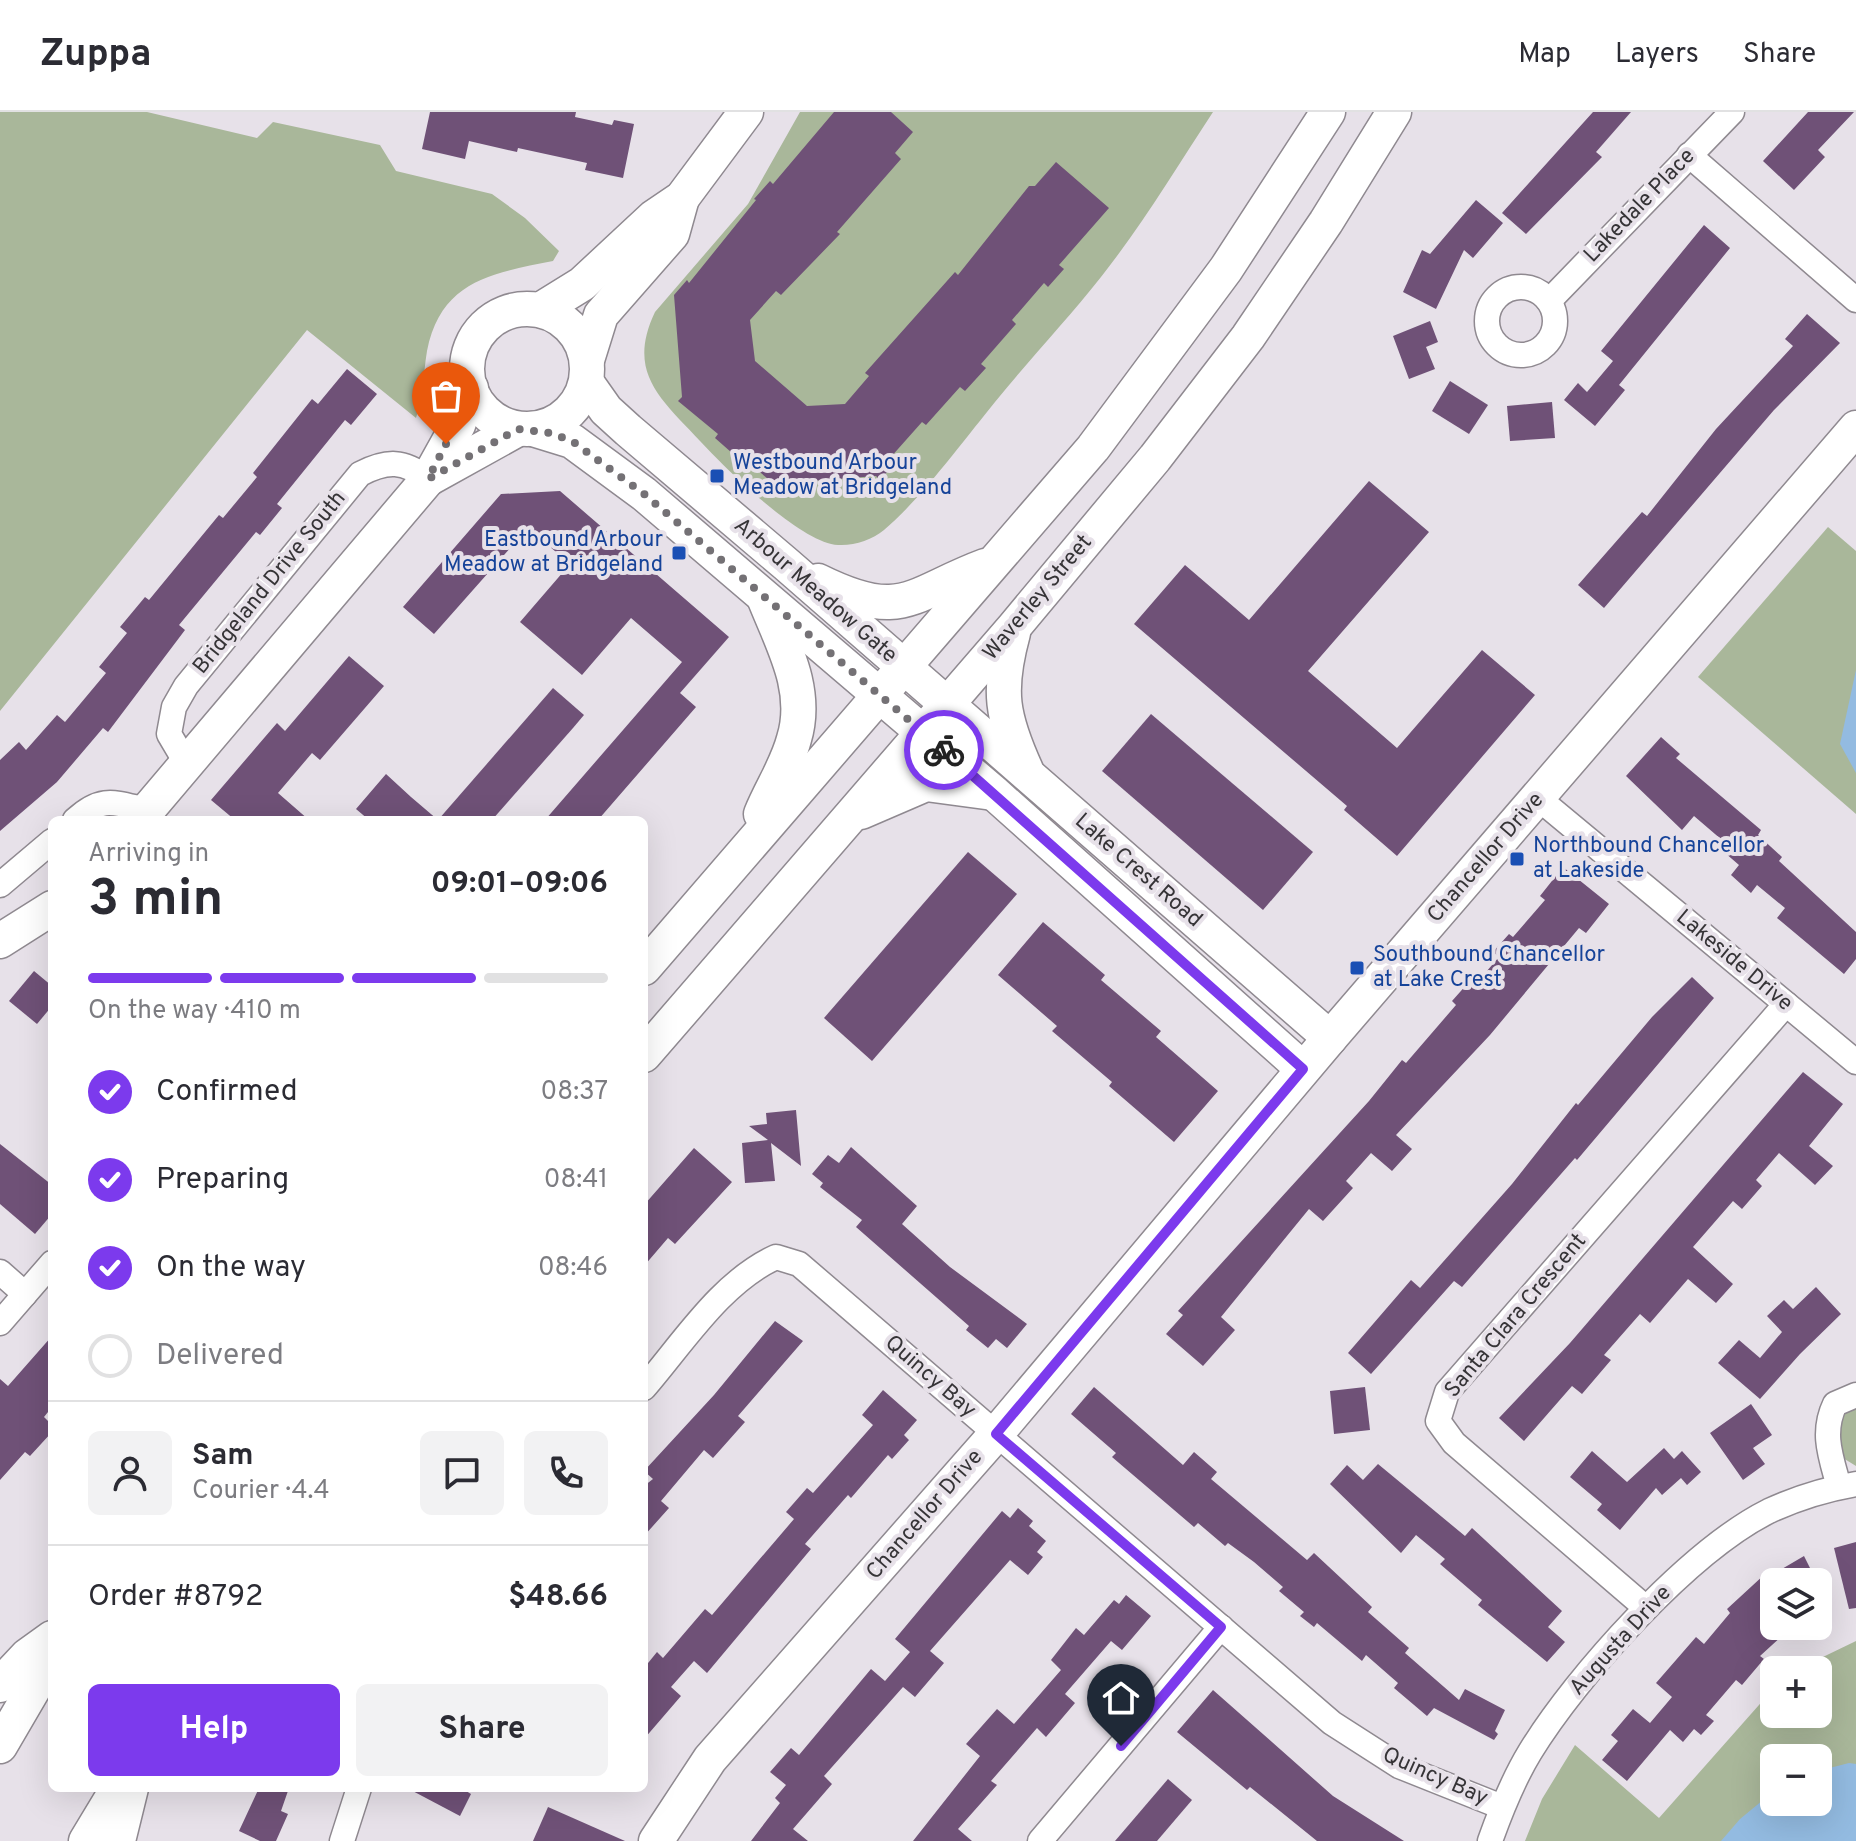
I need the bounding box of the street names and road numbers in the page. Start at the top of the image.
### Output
street label: Lakedale Place [1579,143,1701,269]
street label: Bridgeland Drive South [188,486,352,680]
street label: Arbour Meadow Gate [728,513,902,669]
street label: Waverley Street [978,530,1098,666]
street label: Chancellor Drive [1422,787,1550,929]
street label: Lake Crest Road [1069,808,1207,934]
street label: Lakeside Drive [1670,904,1798,1018]
street label: Santa Clara Crescent [1439,1228,1593,1404]
street label: Quincy Bay [879,1330,981,1424]
street label: Chancellor Drive [861,1444,989,1586]
street label: Augusta Drive [1564,1580,1678,1702]
street label: Quincy Bay [1378,1742,1492,1812]

